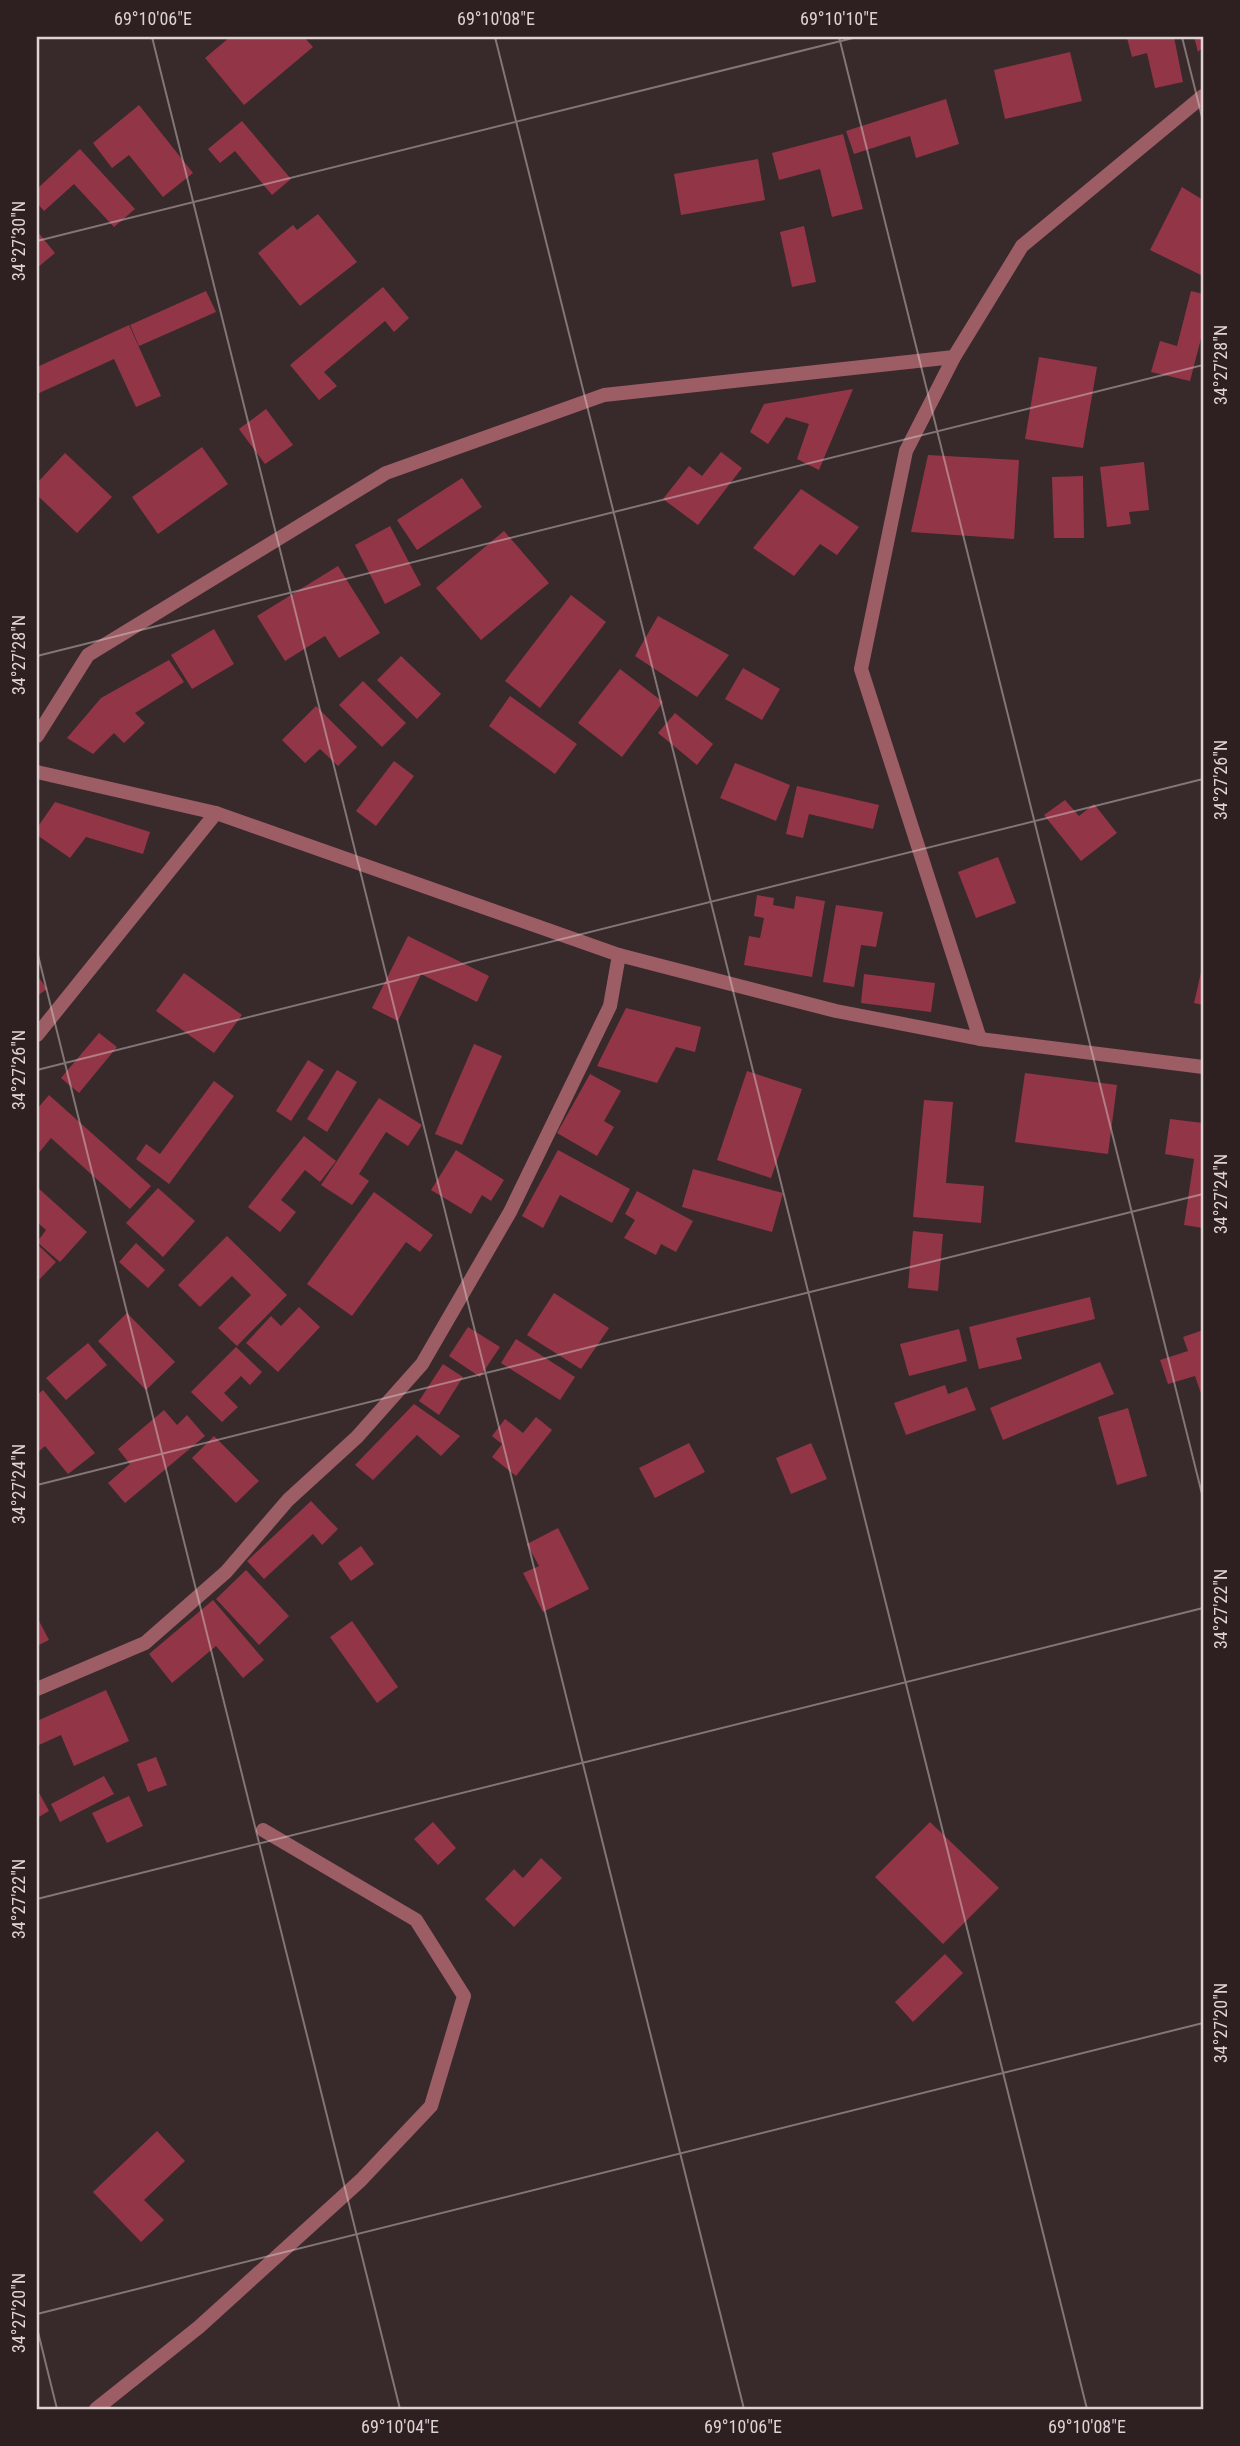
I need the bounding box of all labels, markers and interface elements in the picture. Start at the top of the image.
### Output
text: 69°10'06"E [114,8,192,29]
text: 69°10'08"E [457,8,535,29]
text: 69°10'10"E [800,8,878,29]
text: 34°27'30"N [8,201,29,281]
text: 34°27'28"N [1210,325,1231,405]
text: 34°27'28"N [8,615,29,695]
text: 34°27'26"N [1210,740,1231,820]
text: 34°27'26"N [8,1030,29,1110]
text: 34°27'24"N [1210,1154,1231,1234]
text: 34°27'24"N [8,1444,29,1524]
text: 34°27'22"N [1210,1569,1231,1649]
text: 34°27'22"N [8,1859,29,1939]
text: 34°27'20"N [1210,1983,1231,2063]
text: 34°27'20"N [8,2273,29,2353]
text: 69°10'04"E [361,2416,439,2437]
text: 69°10'06"E [704,2416,782,2437]
text: 69°10'08"E [1048,2416,1126,2437]

